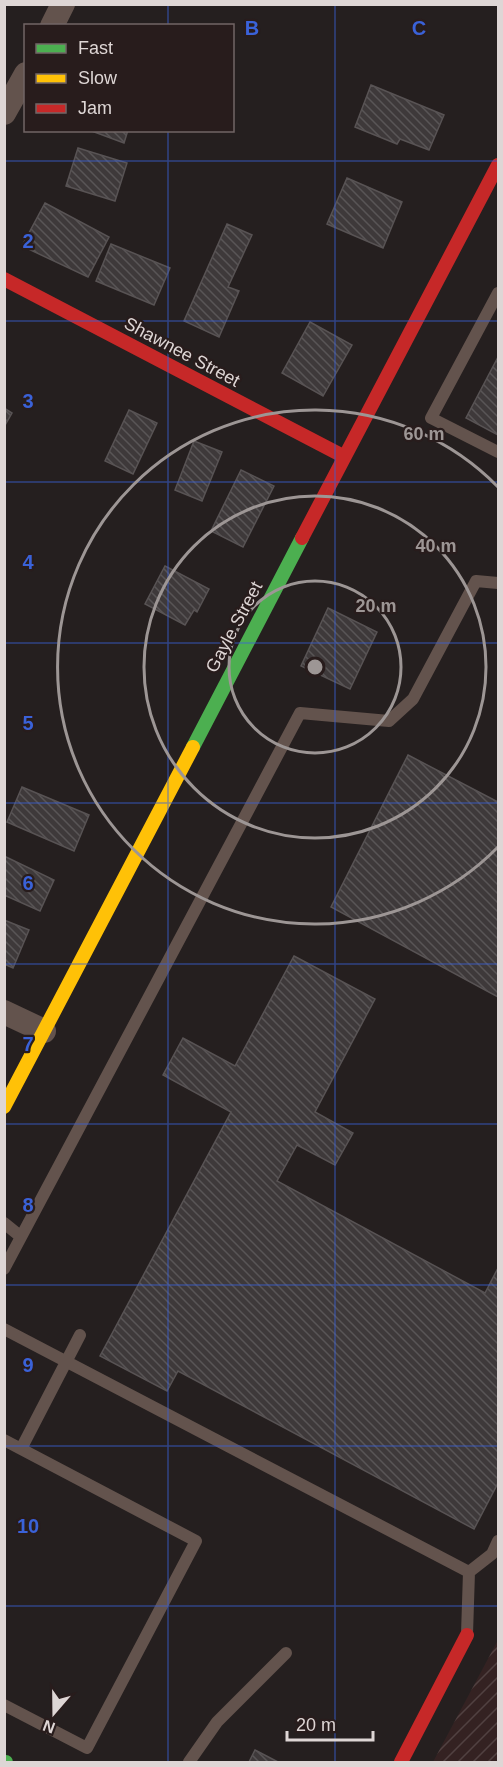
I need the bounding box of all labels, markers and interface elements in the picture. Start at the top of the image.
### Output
text: B [245,17,259,39]
text: C [412,17,426,39]
legend [24,24,234,132]
text: Fast [78,38,113,58]
text: Slow [78,68,118,88]
text: Jam [78,98,112,118]
text: 2 [22,230,34,252]
street label: Shawnee Street [121,313,243,391]
text: 3 [22,390,34,412]
text: 60 m [403,424,445,444]
text: 40 m [415,536,457,556]
text: 4 [22,551,34,573]
street label: Gayle Street [202,578,266,676]
text: 20 m [355,596,397,616]
centre of rings [305,657,325,677]
text: 5 [22,712,34,734]
text: 6 [22,872,34,894]
text: 7 [22,1033,34,1055]
text: 8 [22,1194,34,1216]
text: 9 [22,1354,34,1376]
text: 10 [17,1515,39,1537]
north arrow [24,1683,84,1743]
scale bar [287,1704,372,1742]
text: 20 m [296,1715,336,1735]
text: N [41,1717,57,1737]

